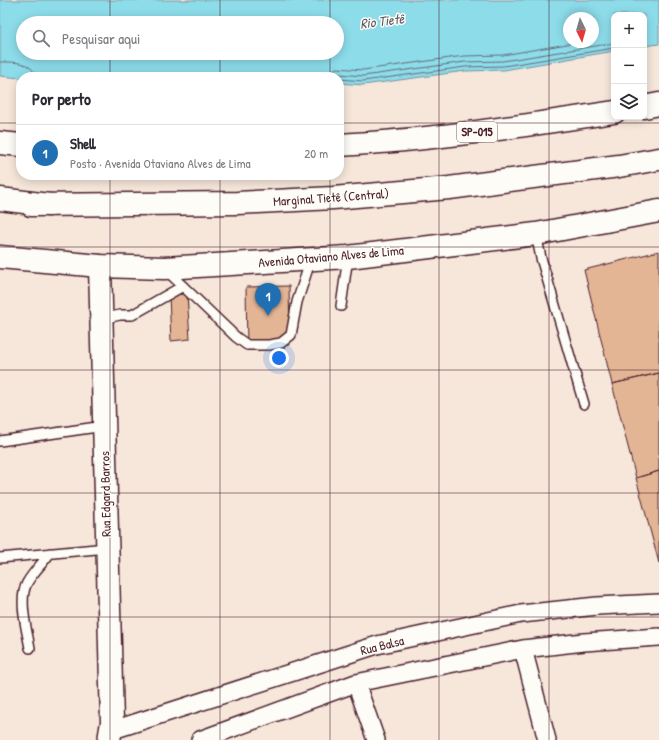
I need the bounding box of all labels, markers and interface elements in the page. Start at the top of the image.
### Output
water label: Rio Tietê [359,8,406,33]
north arrow [563,12,599,48]
map controls [611,12,647,120]
button: + [611,12,647,48]
search box [16,16,344,60]
icon: search [30,27,52,49]
text: Pesquisar aqui [62,28,140,49]
button: − [611,48,647,84]
button: layers [611,84,647,120]
text: Por perto [32,87,91,110]
road number: SP-015 [457,122,497,142]
text: Shell [70,133,96,154]
text: 1 [43,144,47,162]
text: 20 m [304,144,328,162]
text: Posto · Avenida Otaviano Alves de Lima [70,154,251,172]
street label: Marginal Tietê (Central) [272,184,390,210]
street label: Avenida Otaviano Alves de Lima [258,241,404,271]
pin: 1 [255,283,281,316]
your location [269,348,289,368]
street label: Rua Edgard Barros [95,451,115,537]
street label: Rua Balsa [358,631,406,659]

